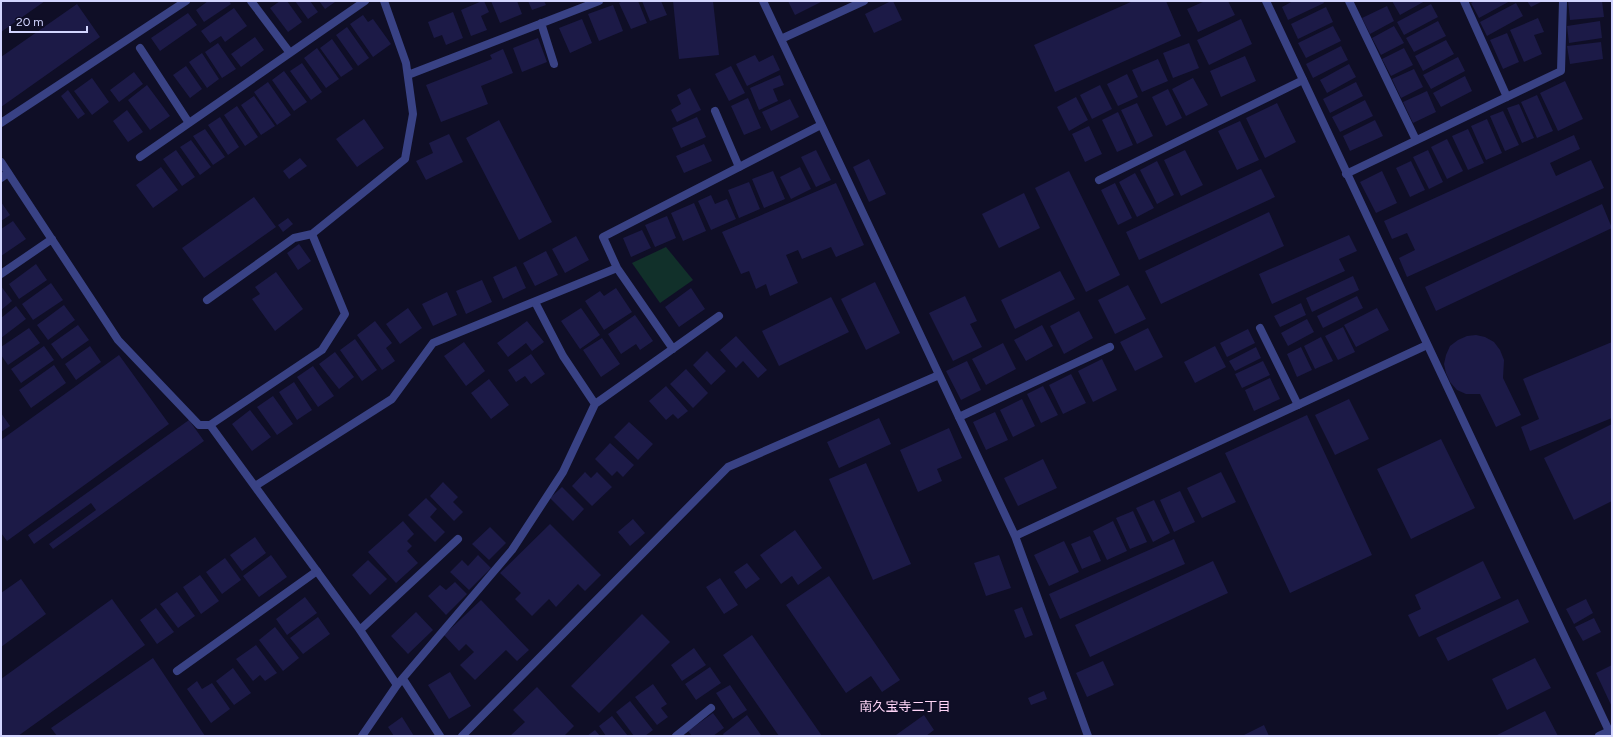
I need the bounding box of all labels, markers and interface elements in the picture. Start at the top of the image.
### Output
scale bar [10,8,87,34]
text: 20 m [16,15,44,29]
district label: 南久宝寺二丁目 [859,699,951,714]

